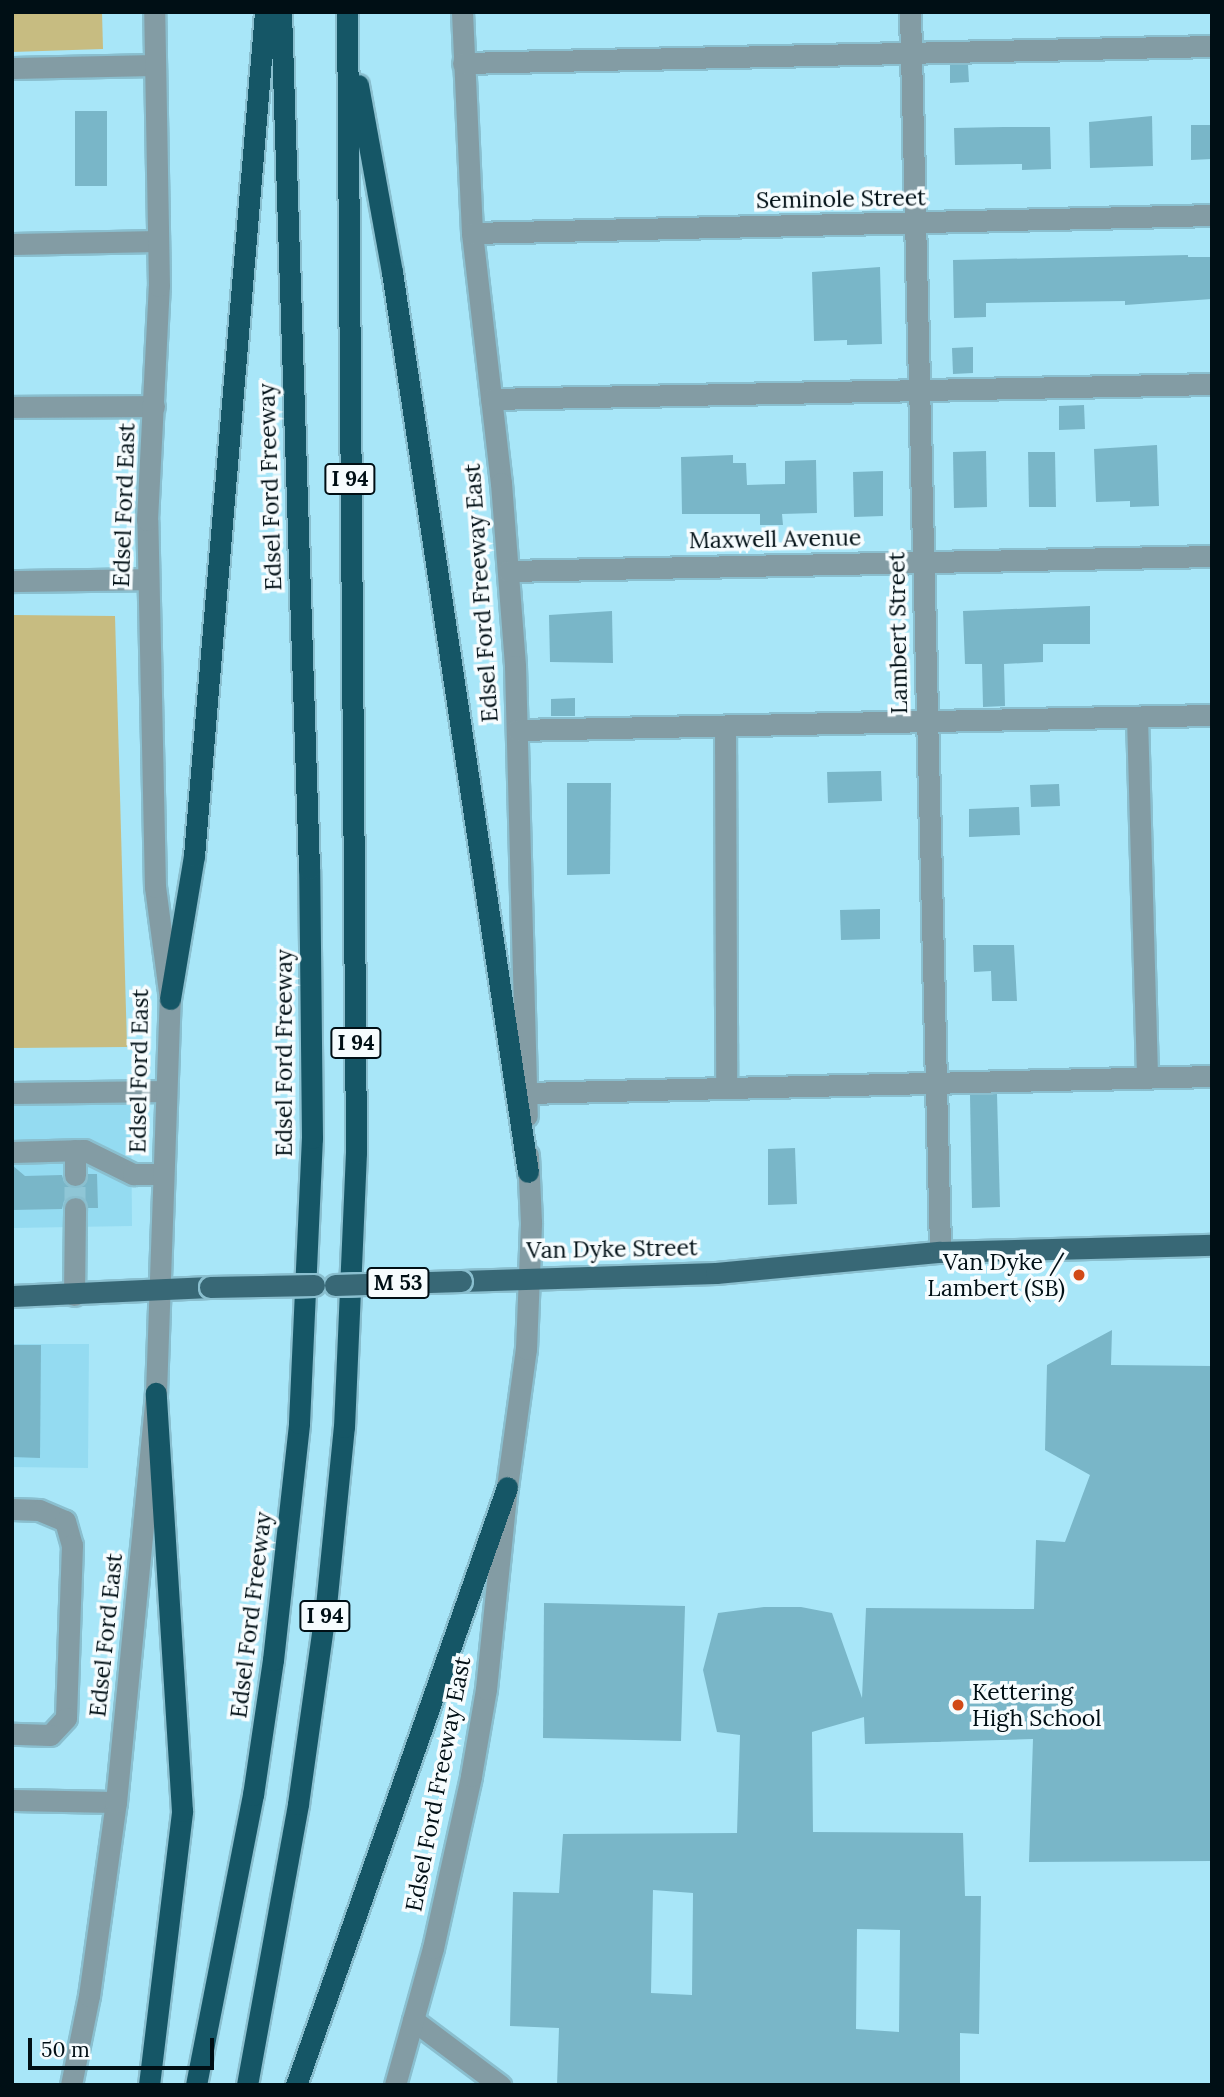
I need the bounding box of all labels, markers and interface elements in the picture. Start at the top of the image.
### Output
street label: Seminole Street [756,184,926,214]
street label: Edsel Ford Freeway [253,383,287,591]
street label: Edsel Ford East [107,422,141,588]
road number: I 94 [324,462,376,496]
street label: Edsel Ford Freeway East [458,463,504,723]
street label: Maxwell Avenue [689,524,861,554]
street label: Lambert Street [883,552,913,714]
street label: Edsel Ford Freeway [270,949,298,1157]
street label: Edsel Ford East [124,989,154,1153]
road number: I 94 [330,1026,382,1060]
street label: Van Dyke Street [526,1234,698,1264]
place label: Van Dyke / Lambert (SB) [927,1248,1065,1302]
road number: M 53 [365,1266,431,1300]
marker: Van Dyke / Lambert (SB) [1071,1267,1087,1283]
street label: Edsel Ford Freeway [225,1510,277,1720]
street label: Edsel Ford East [84,1552,128,1718]
road number: I 94 [299,1598,351,1634]
street label: Edsel Ford Freeway East [400,1654,476,1914]
place label: Kettering High School [972,1678,1102,1732]
marker: Kettering High School [950,1697,966,1713]
scale bar [32,2024,217,2068]
text: 50 m [41,2036,90,2063]

